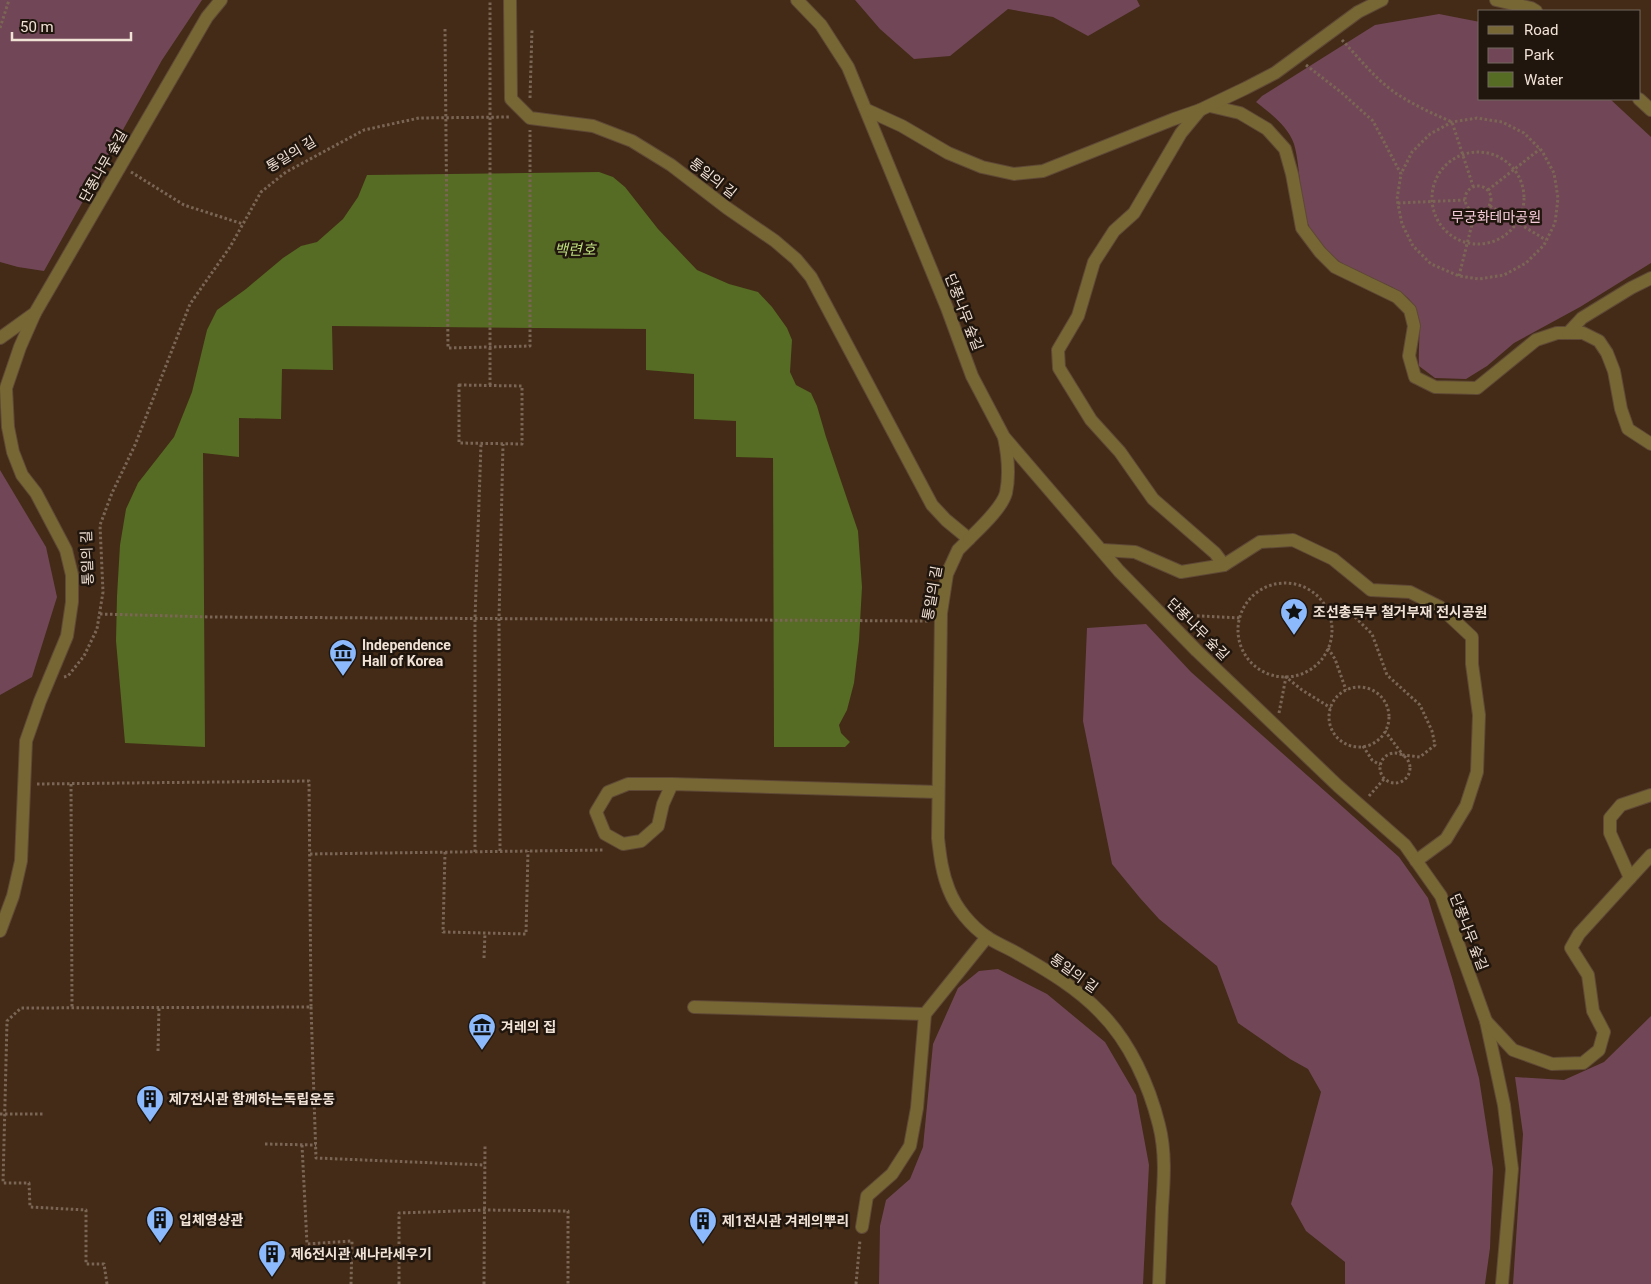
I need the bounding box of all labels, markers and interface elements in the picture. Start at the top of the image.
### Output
scale bar [12,10,131,42]
legend [1478,10,1641,100]
text: 50 m [20,18,54,36]
text: Road [1524,21,1558,39]
text: Park [1524,46,1555,64]
text: Water [1524,71,1563,89]
street label: 단풍나무 숲길 [76,127,130,205]
street label: 통일의 길 [263,133,319,175]
street label: 통일의 길 [686,155,740,201]
park label: 무궁화테마공원 [1451,209,1541,225]
water label: 백련호 [554,241,597,259]
street label: 단풍나무 숲길 [942,271,986,353]
street label: 통일의 길 [78,530,96,586]
street label: 통일의 길 [919,565,945,621]
street label: 단풍나무 숲길 [1164,595,1232,663]
place icon: 조선총독부 철거부재 전시공원 [1279,597,1309,636]
place label: 조선총독부 철거부재 전시공원 [1313,604,1487,620]
place label: Independence Hall of Korea [362,637,451,669]
museum icon: Independence Hall of Korea [328,638,358,677]
street label: 단풍나무 숲길 [1447,891,1491,973]
street label: 통일의 길 [1047,950,1101,996]
museum icon: 겨레의 집 [467,1012,497,1051]
place label: 겨레의 집 [501,1019,556,1035]
building icon: 제7전시관 함께하는독립운동 [135,1084,165,1123]
place label: 제7전시관 함께하는독립운동 [169,1091,335,1107]
building icon: 입체영상관 [145,1205,175,1244]
building icon: 제1전시관 겨레의뿌리 [688,1206,718,1245]
place label: 입체영상관 [179,1212,244,1228]
place label: 제1전시관 겨레의뿌리 [722,1213,849,1229]
building icon: 제6전시관 새나라세우기 [257,1239,287,1278]
place label: 제6전시관 새나라세우기 [291,1246,431,1262]

